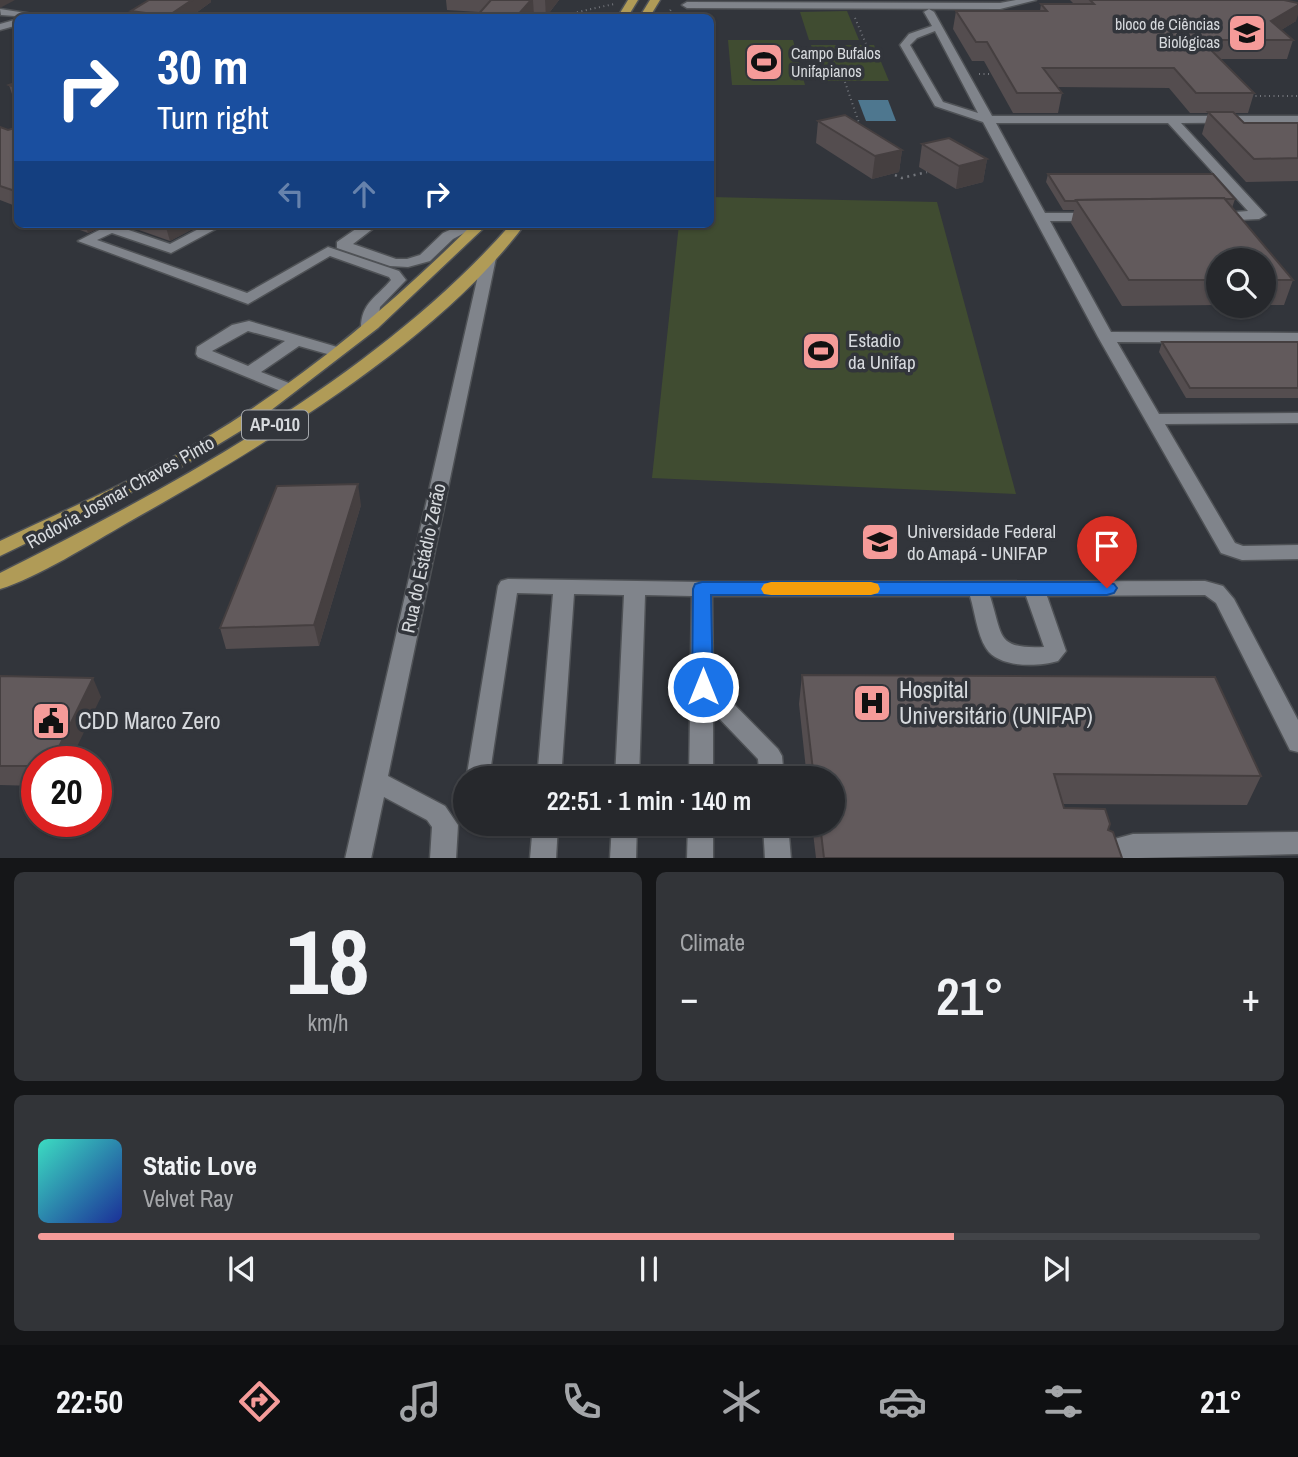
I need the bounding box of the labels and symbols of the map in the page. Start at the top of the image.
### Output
school or university icon: bloco de Ciências Biológicas [1226,12,1268,54]
place label: bloco de Ciências Biológicas [1115,13,1220,53]
sports icon: Campo Bufalos Unifapianos [743,41,785,83]
place label: Campo Bufalos Unifapianos [791,42,881,82]
place label: Estadio da Unifap [848,327,916,375]
sports icon: Estadio da Unifap [800,330,842,372]
road number: AP-010 [242,410,308,440]
street label: Rodovia Josmar Chaves Pinto [21,429,219,555]
street label: Rua do Estádio Zerão [394,481,452,635]
pin [1077,516,1137,588]
place label: Universidade Federal do Amapá - UNIFAP [907,518,1056,566]
school or university icon: Universidade Federal do Amapá - UNIFAP [859,521,901,563]
position arrow [666,650,740,724]
place label: Hospital Universitário (UNIFAP) [899,674,1093,731]
hospital icon: Hospital Universitário (UNIFAP) [851,682,893,724]
public building icon: CDD Marco Zero [30,700,72,742]
place label: CDD Marco Zero [78,705,221,736]
speed limit sign: 20 [21,746,112,837]

